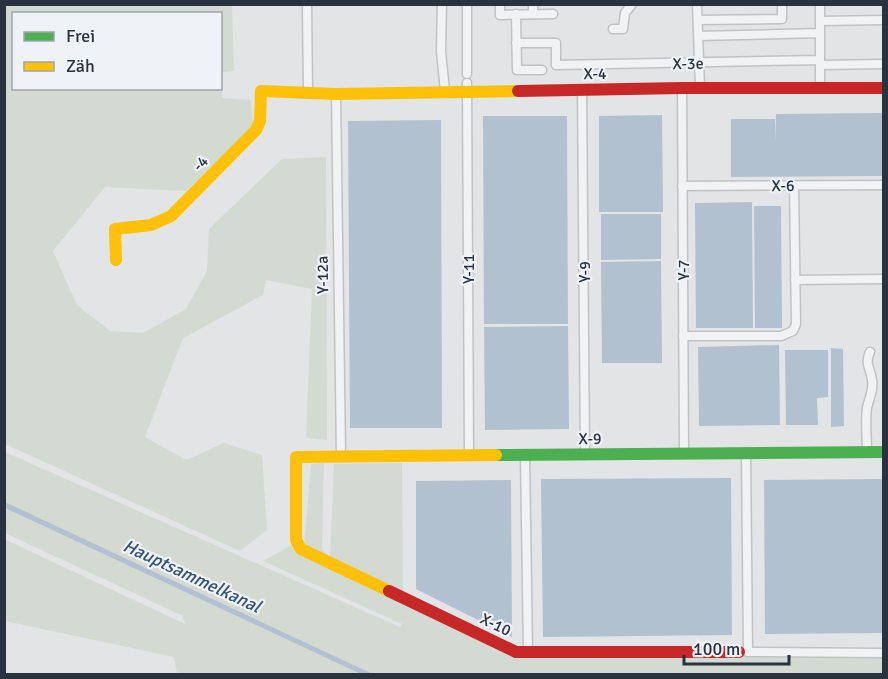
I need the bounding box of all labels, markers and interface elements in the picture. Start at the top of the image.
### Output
legend [12,12,222,90]
text: Frei [66,25,95,47]
street label: X-3e [672,54,704,74]
text: Zäh [66,55,95,77]
street label: X-4 [583,64,607,84]
street label: -4 [189,151,213,176]
street label: X-6 [771,176,795,196]
street label: Y-11 [459,254,479,284]
street label: Y-12a [313,256,333,294]
street label: Y-7 [674,260,694,280]
street label: Y-9 [575,261,595,283]
street label: X-9 [578,429,602,449]
water label: Hauptsammelkanal [120,534,266,618]
street label: X-10 [477,609,514,641]
scale bar [684,628,789,666]
text: 100 m [693,638,740,660]

